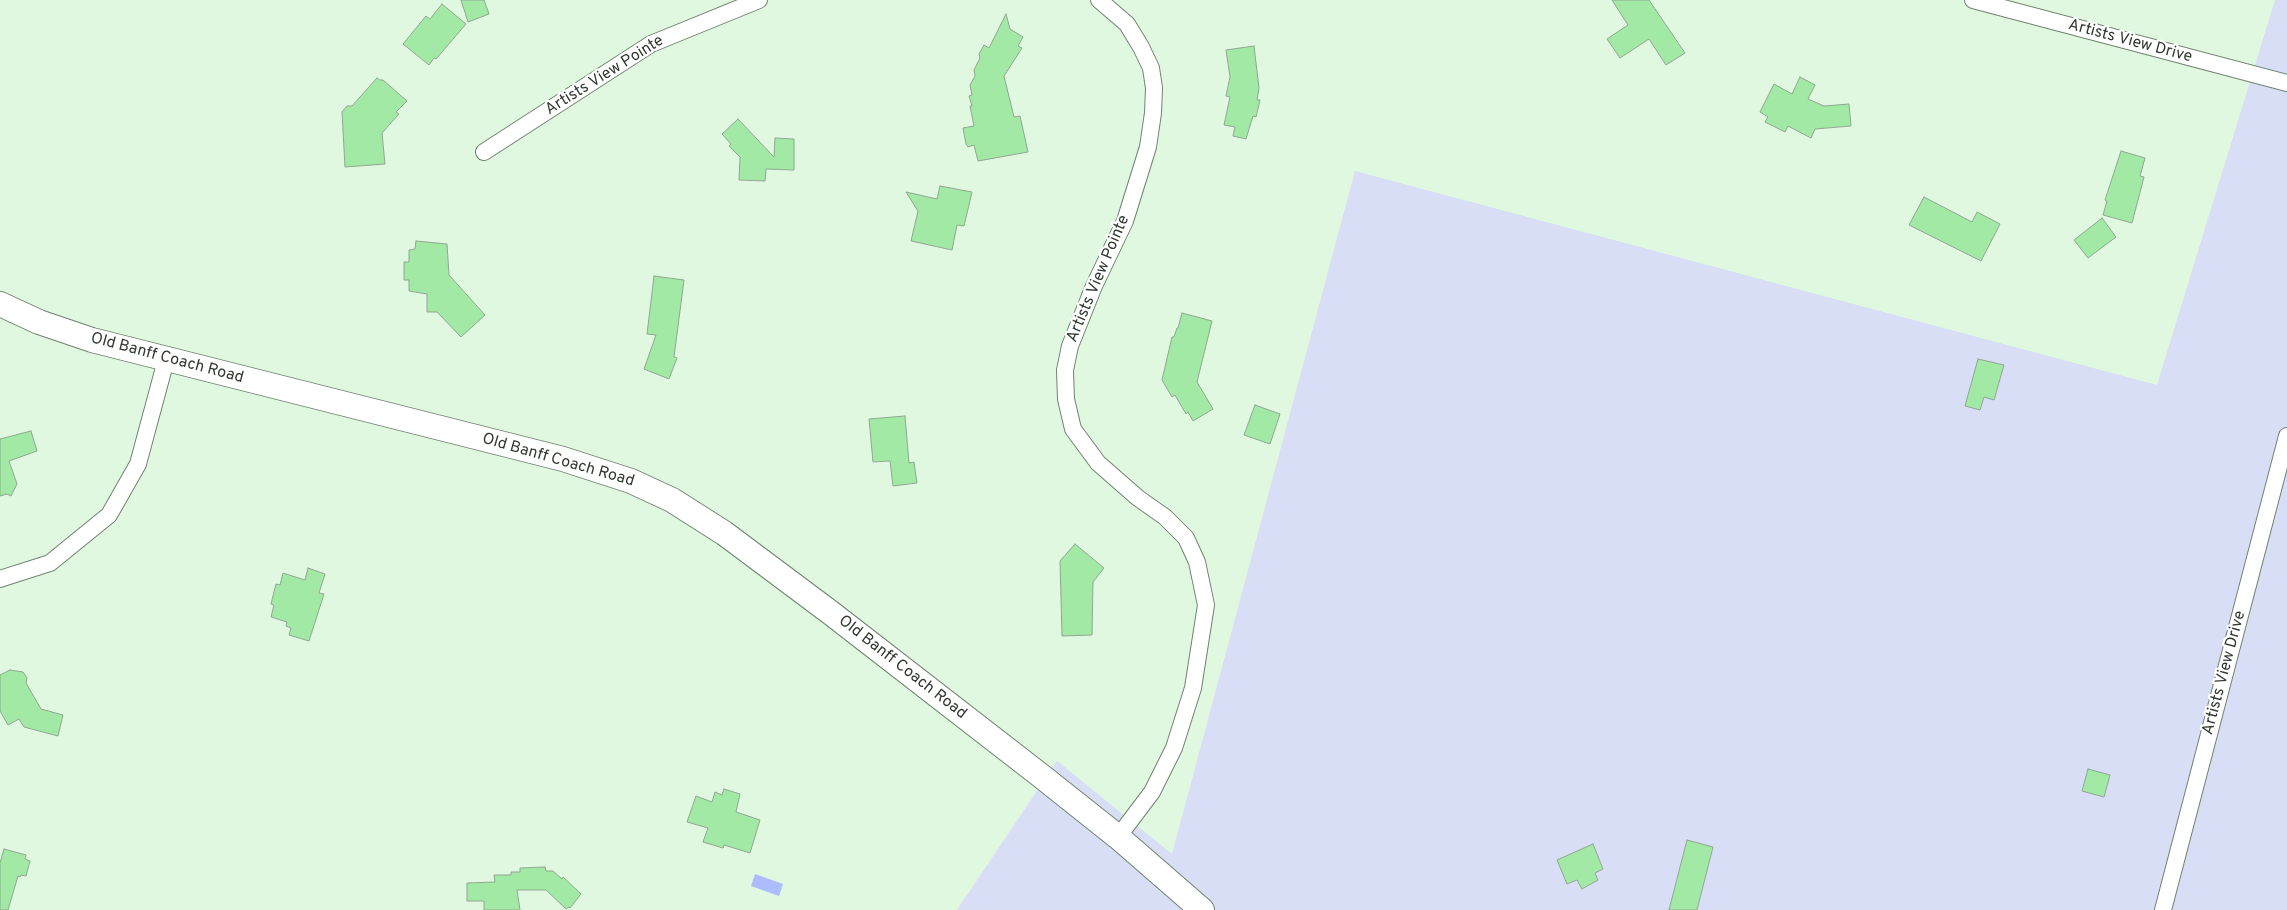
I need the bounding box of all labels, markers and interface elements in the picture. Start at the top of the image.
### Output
street label: Artists View Drive [2066,16,2194,68]
street label: Artists View Pointe [542,32,668,120]
street label: Artists View Pointe [1064,213,1134,345]
street label: Old Banff Coach Road [88,329,246,389]
street label: Old Banff Coach Road [480,430,636,492]
street label: Artists View Drive [2199,609,2251,737]
street label: Old Banff Coach Road [834,612,970,724]

